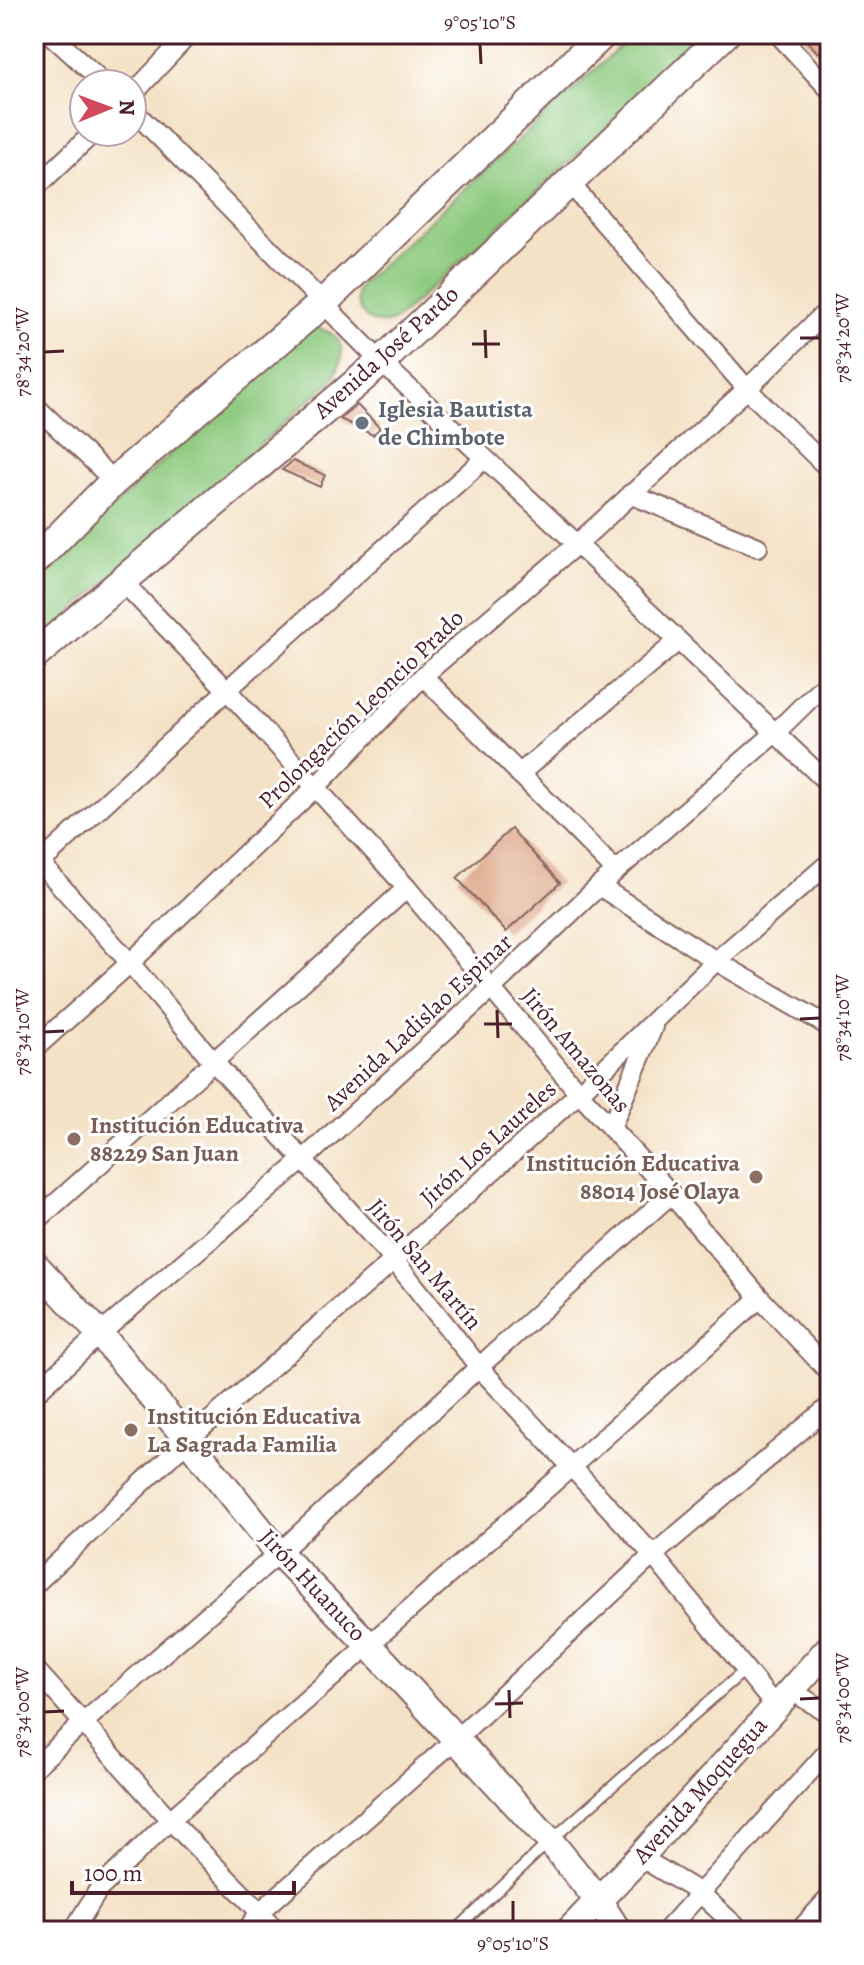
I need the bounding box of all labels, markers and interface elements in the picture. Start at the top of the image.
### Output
text: 9°05'10"S [444,9,516,36]
north arrow [68,68,148,148]
text: N [112,99,142,116]
street label: Avenida José Pardo [306,278,465,426]
text: 78°34'20"W [829,293,856,383]
text: 78°34'20"W [9,307,36,397]
place label: Iglesia Bautista de Chimbote [378,393,533,453]
marker: Iglesia Bautista de Chimbote [353,414,371,432]
street label: Prolongación Leoncio Prado [251,602,471,816]
street label: Avenida Ladislao Espinar [316,926,519,1118]
text: 78°34'10"W [829,974,856,1062]
street label: Jirón Amazonas [514,980,638,1120]
text: 78°34'10"W [9,988,36,1076]
street label: Jirón Los Laureles [413,1073,563,1213]
place label: Institución Educativa 88229 San Juan [90,1109,304,1169]
marker: Institución Educativa 88229 San Juan [65,1130,83,1148]
place label: Institución Educativa 88014 José Olaya [526,1147,740,1207]
marker: Institución Educativa 88014 José Olaya [747,1168,765,1186]
street label: Jirón San Martín [360,1191,490,1337]
place label: Institución Educativa La Sagrada Familia [147,1400,361,1460]
marker: Institución Educativa La Sagrada Familia [122,1421,140,1439]
street label: Jirón Huanuco [252,1522,374,1648]
text: 78°34'00"W [829,1652,856,1743]
text: 78°34'00"W [9,1666,36,1757]
street label: Avenida Moquegua [625,1709,775,1871]
scale bar [72,1845,294,1895]
text: 100 m [84,1857,143,1889]
text: 9°05'10"S [477,1930,549,1957]

